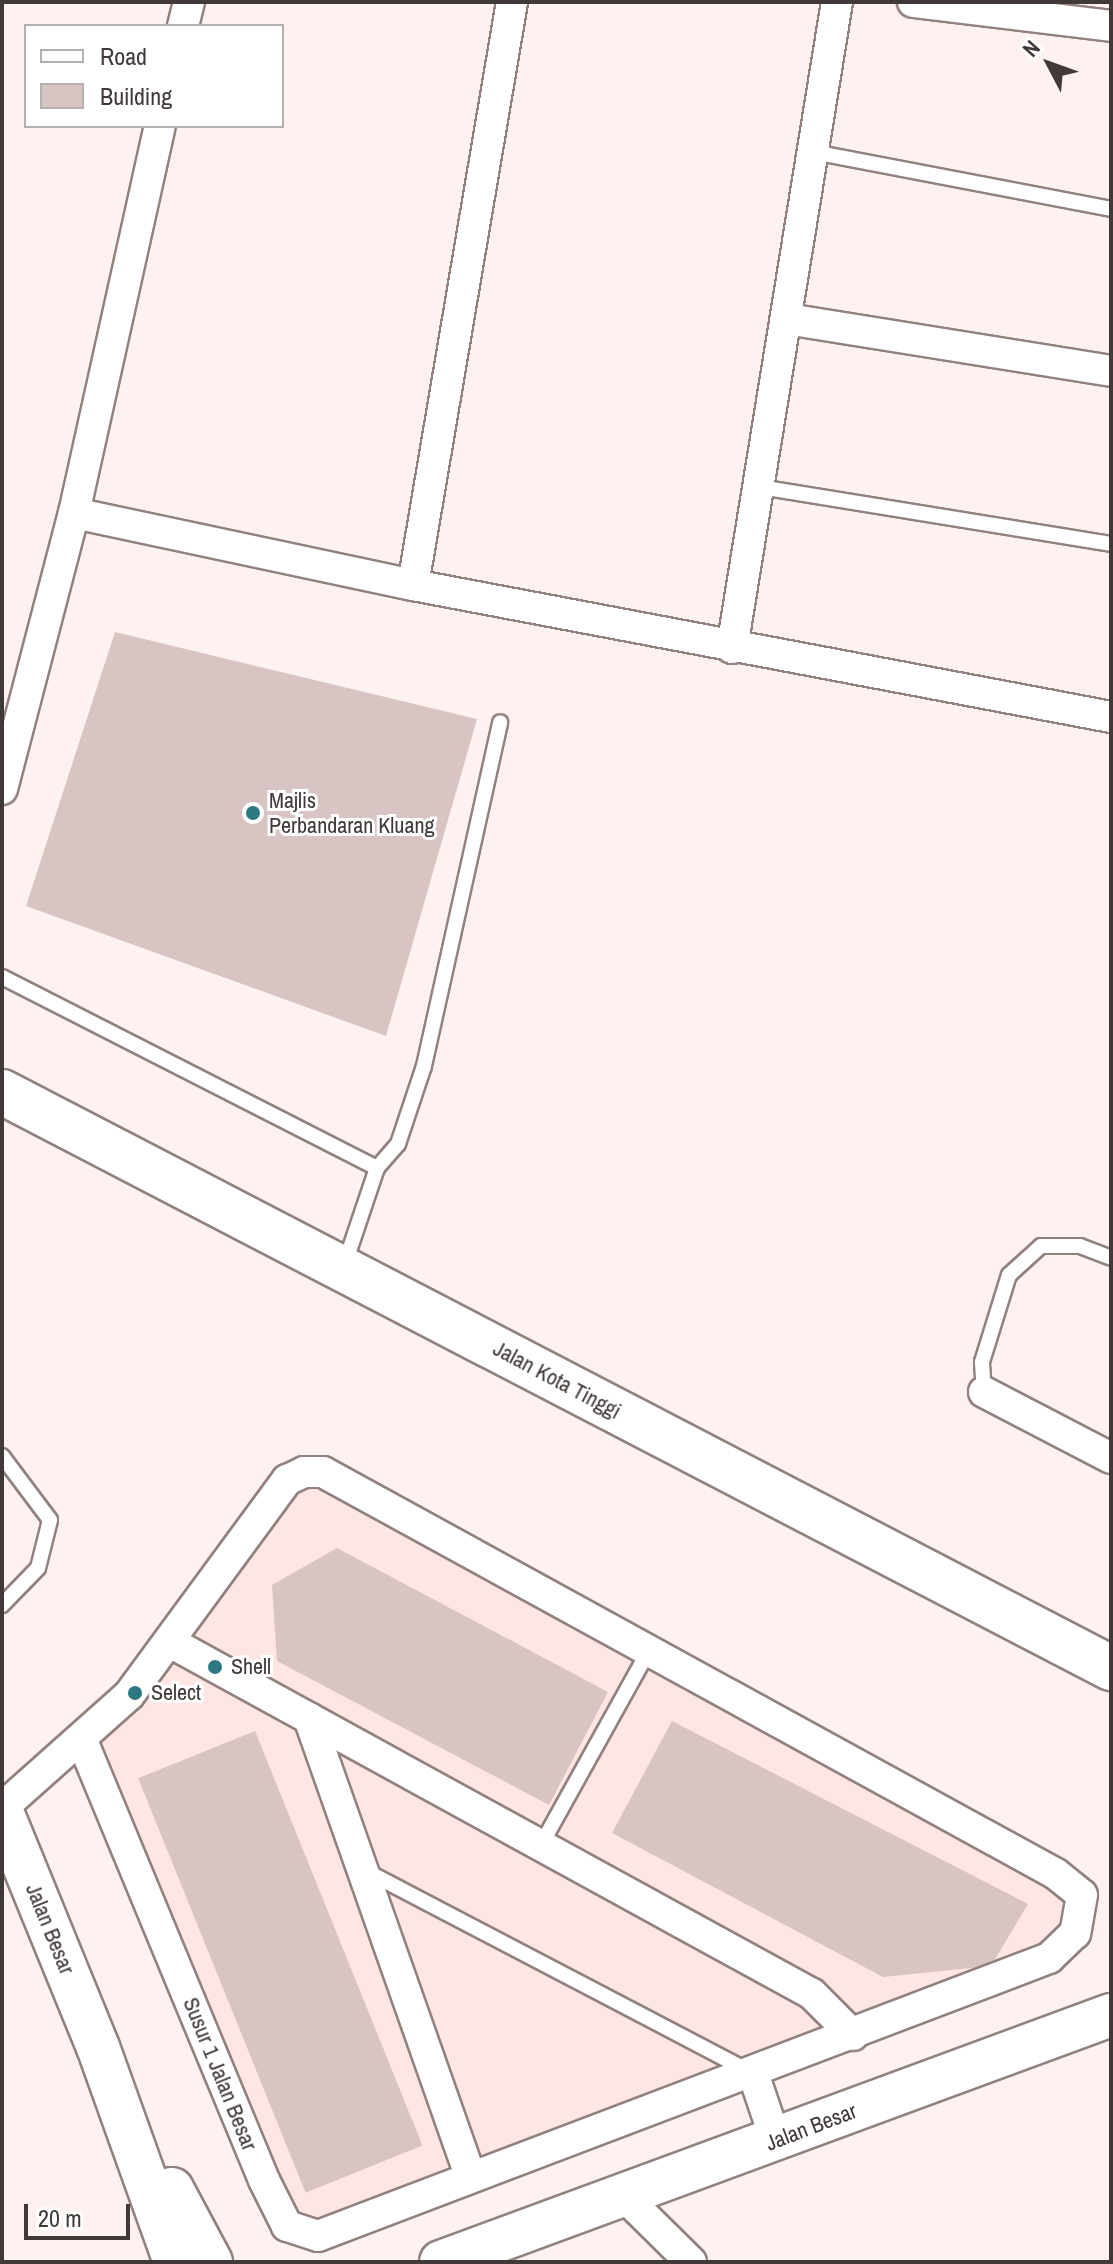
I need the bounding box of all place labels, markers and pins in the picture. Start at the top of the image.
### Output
place label: Majlis Perbandaran Kluang [269,787,434,838]
marker: Majlis Perbandaran Kluang [244,804,262,822]
place label: Shell [231,1654,271,1680]
marker: Shell [206,1658,224,1676]
place label: Select [151,1680,201,1706]
marker: Select [126,1684,144,1702]

